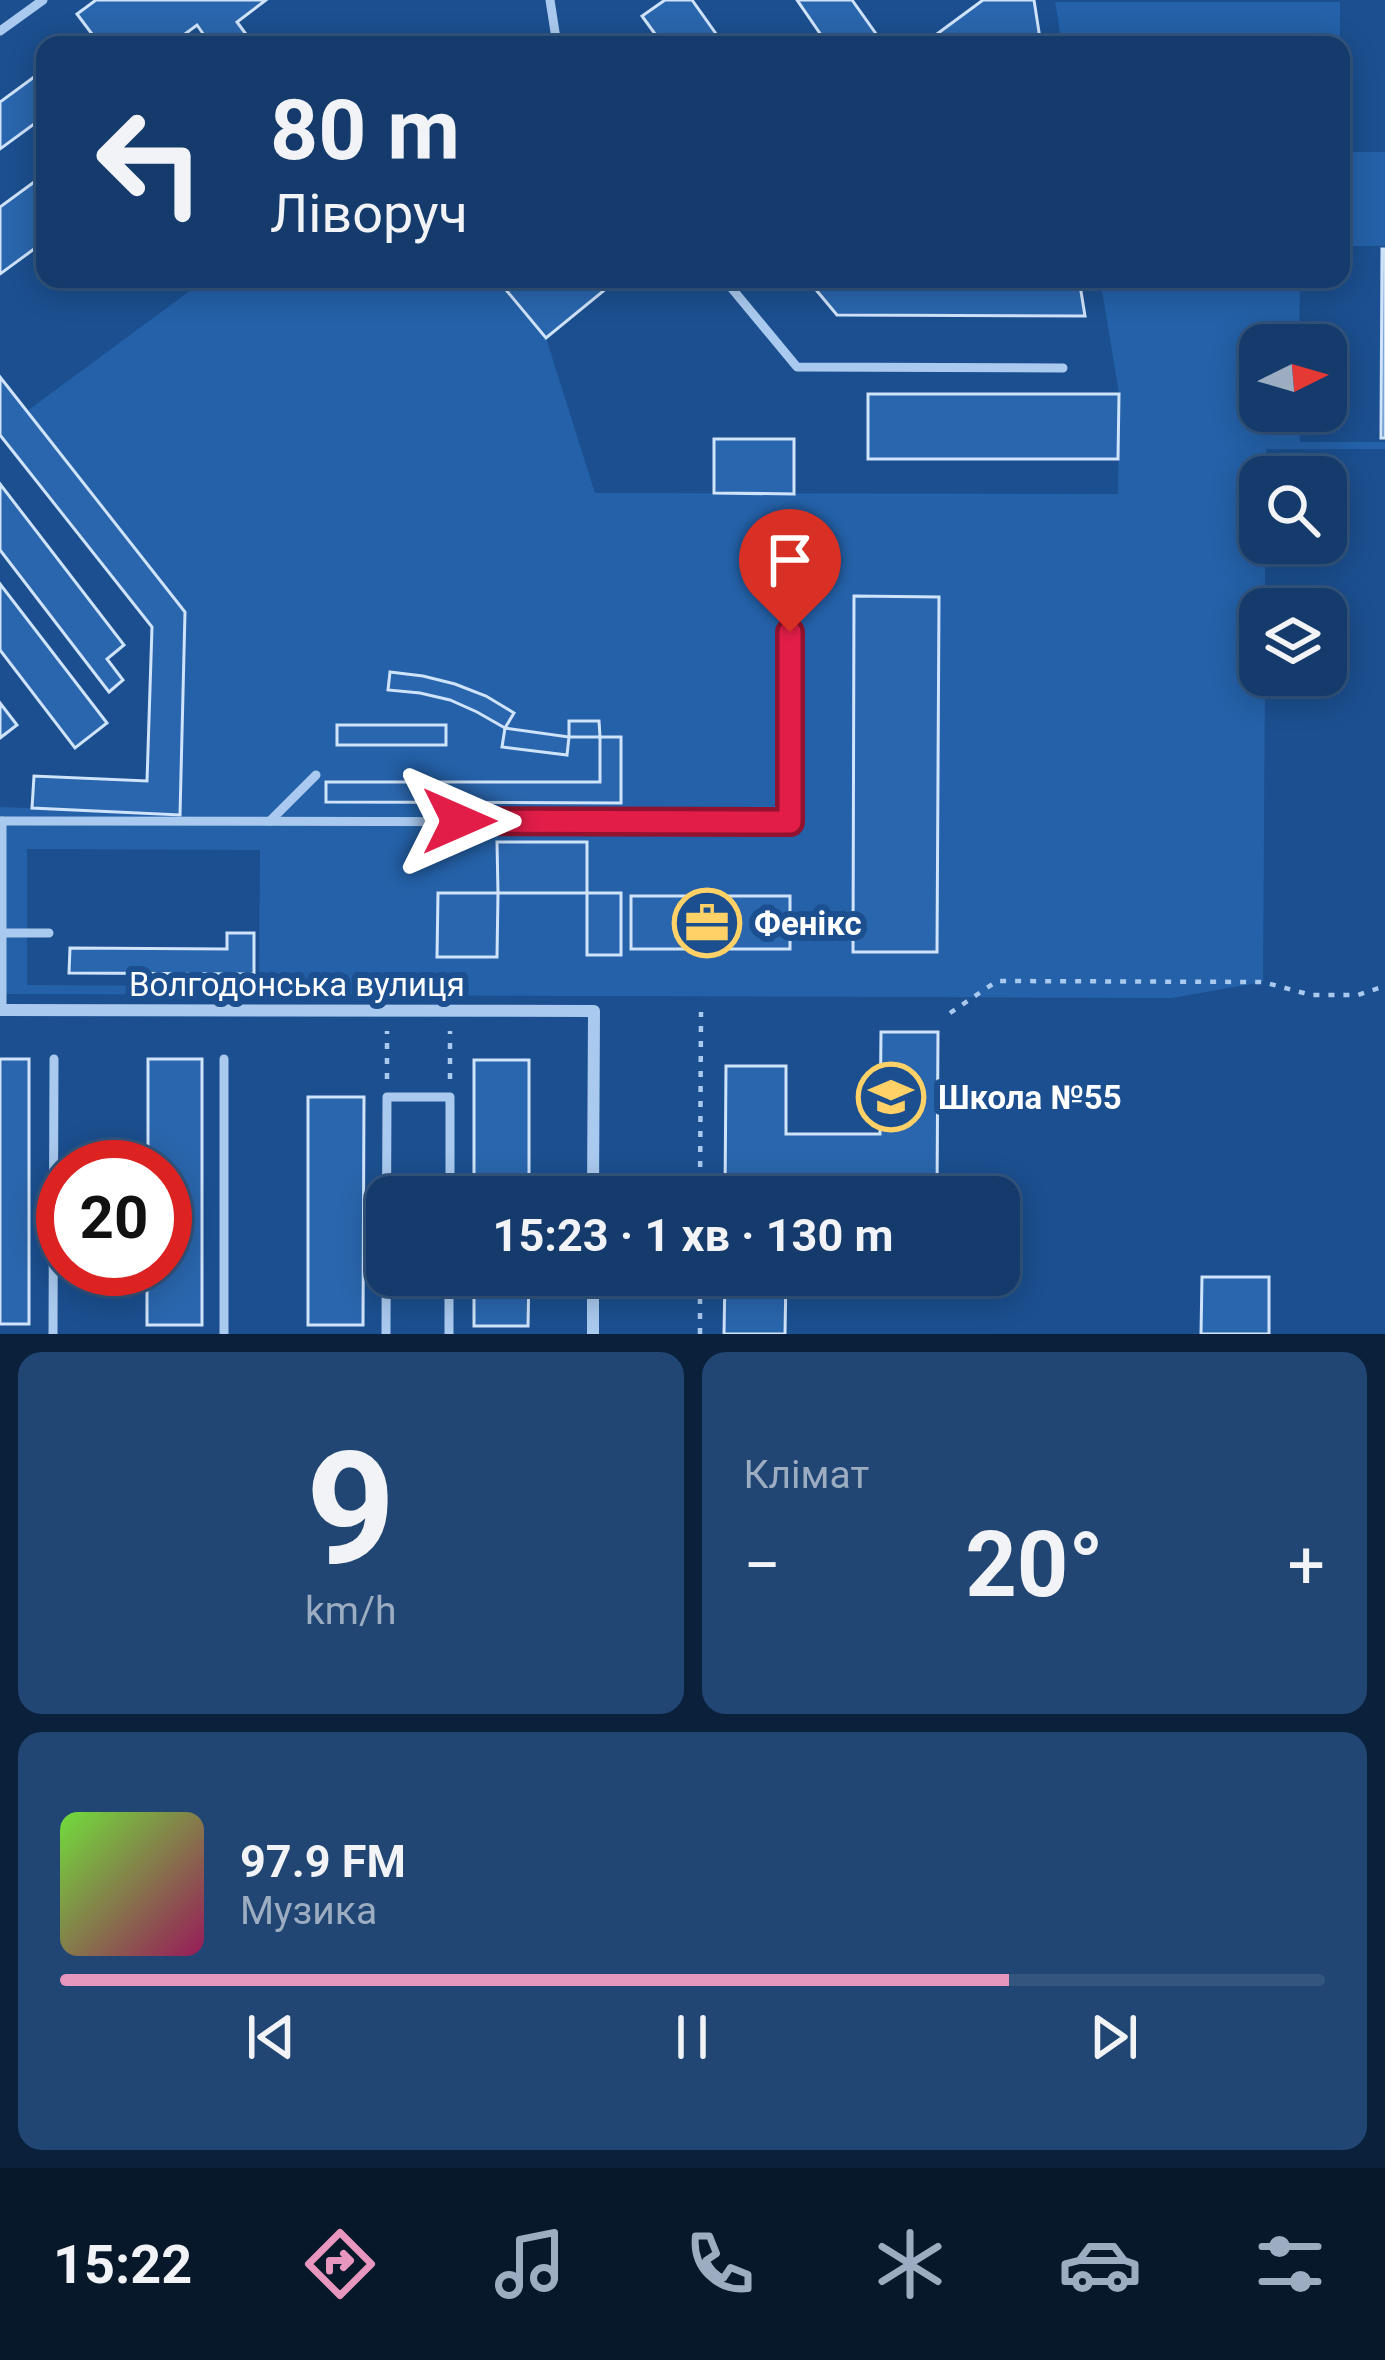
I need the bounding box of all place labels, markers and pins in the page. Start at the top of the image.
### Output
pin [739,509,841,632]
office icon: Фенікс [672,888,742,958]
place label: Фенікс [754,904,862,943]
school or university icon: Школа №55 [856,1062,926,1132]
place label: Школа №55 [938,1078,1122,1117]

